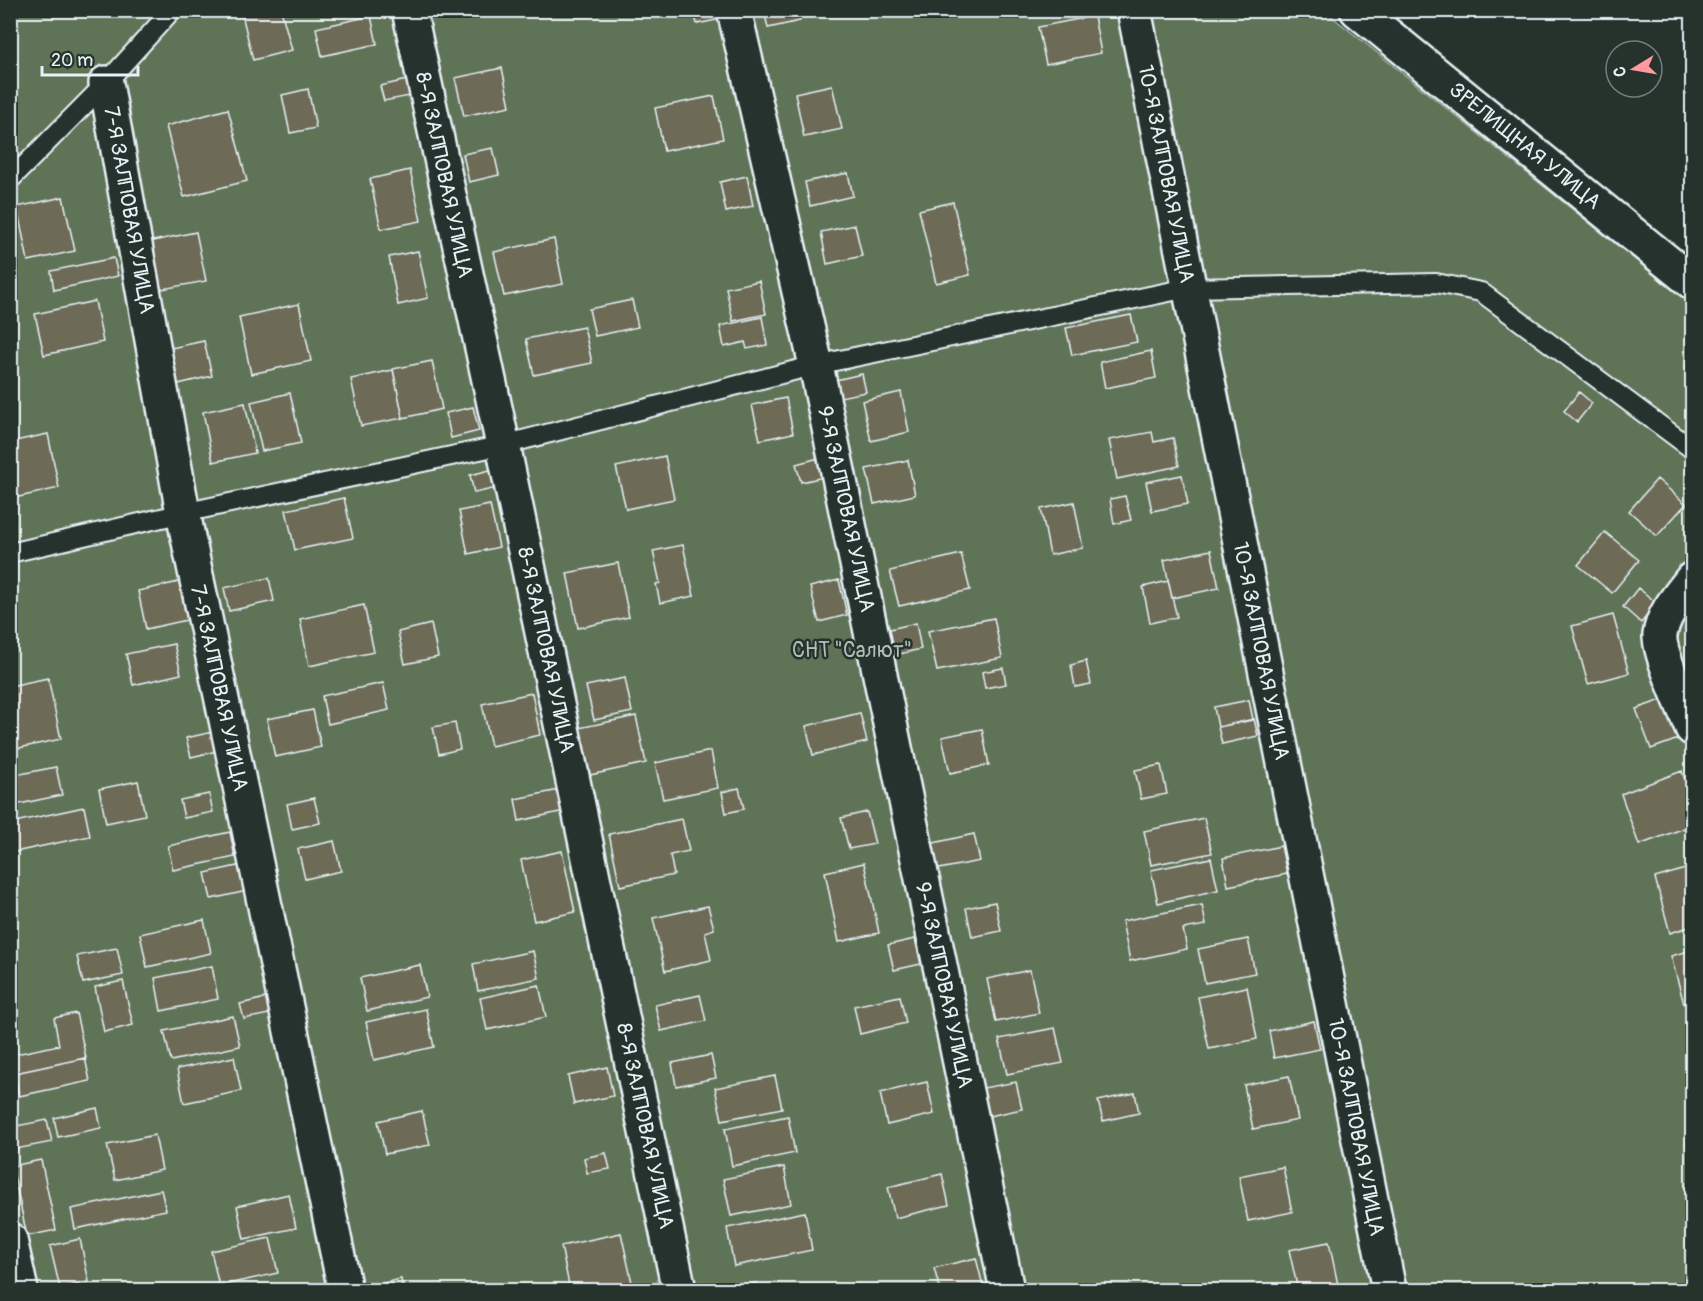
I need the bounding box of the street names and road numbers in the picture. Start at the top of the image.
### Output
street label: 10-Я ЗАЛПОВАЯ УЛИЦА [1132,63,1200,285]
street label: 8-Я ЗАЛПОВАЯ УЛИЦА [409,70,479,280]
street label: ЗРЕЛИЩНАЯ УЛИЦА [1444,76,1606,216]
street label: 7-Я ЗАЛПОВАЯ УЛИЦА [97,104,161,316]
street label: 9-Я ЗАЛПОВАЯ УЛИЦА [811,404,881,614]
street label: 10-Я ЗАЛПОВАЯ УЛИЦА [1227,540,1295,762]
street label: 8-Я ЗАЛПОВАЯ УЛИЦА [511,545,581,755]
street label: 7-Я ЗАЛПОВАЯ УЛИЦА [184,582,254,794]
street label: 9-Я ЗАЛПОВАЯ УЛИЦА [909,880,979,1090]
street label: 10-Я ЗАЛПОВАЯ УЛИЦА [1322,1016,1390,1238]
street label: 8-Я ЗАЛПОВАЯ УЛИЦА [610,1021,680,1231]

